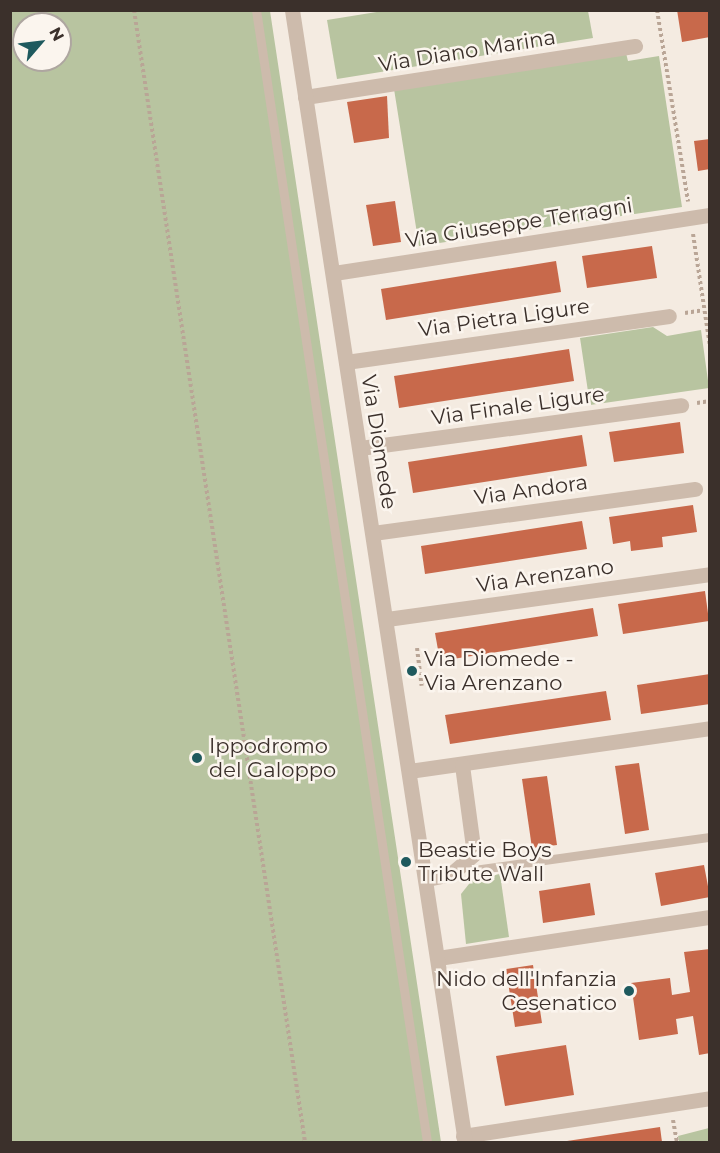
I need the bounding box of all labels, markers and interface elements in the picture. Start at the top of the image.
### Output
north arrow [12,12,72,72]
text: N [45,24,68,44]
street label: Via Diano Marina [377,25,557,77]
street label: Via Giuseppe Terragni [404,193,634,253]
street label: Via Pietra Ligure [417,294,591,342]
street label: Via Diomede [356,373,402,511]
street label: Via Finale Ligure [430,381,606,431]
street label: Via Andora [473,470,589,510]
street label: Via Arenzano [475,554,615,598]
place label: Via Diomede - Via Arenzano [424,646,573,696]
marker: Via Diomede - Via Arenzano [405,664,419,678]
place label: Ippodromo del Galoppo [209,733,336,783]
marker: Ippodromo del Galoppo [190,751,204,765]
place label: Beastie Boys Tribute Wall [418,837,551,887]
marker: Beastie Boys Tribute Wall [399,855,413,869]
place label: Nido dell'Infanzia Cesenatico [436,966,617,1016]
marker: Nido dell'Infanzia Cesenatico [622,984,636,998]

